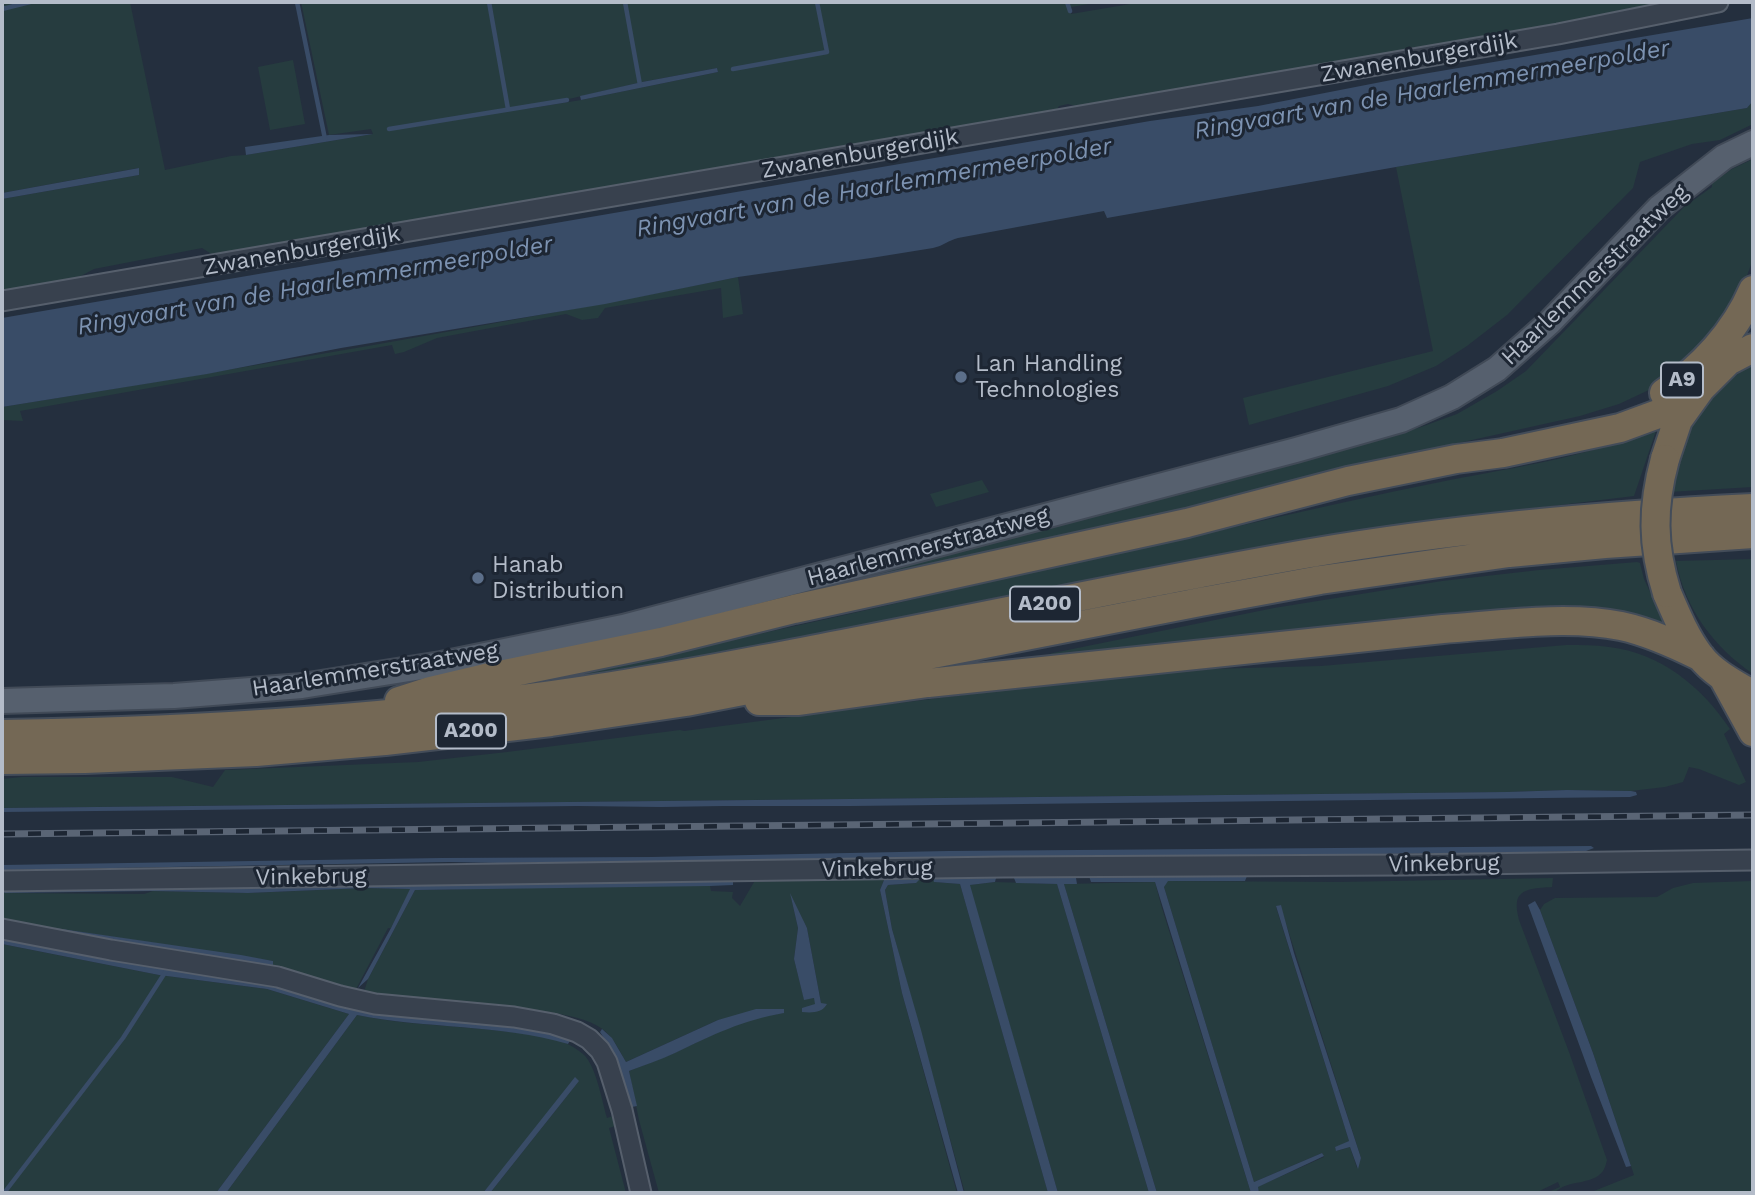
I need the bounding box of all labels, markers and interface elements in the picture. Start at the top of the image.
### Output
street label: Zwanenburgerdijk [1318,27,1520,89]
water label: Ringvaart van de Haarlemmermeerpolder [1192,34,1672,146]
street label: Zwanenburgerdijk [759,123,961,185]
water label: Ringvaart van de Haarlemmermeerpolder [634,132,1114,244]
street label: Haarlemmerstraatweg [1496,179,1694,371]
street label: Zwanenburgerdijk [201,220,403,282]
water label: Ringvaart van de Haarlemmermeerpolder [75,230,555,342]
place label: Lan Handling Technologies [975,350,1122,404]
road number: A9 [1661,362,1703,398]
marker: Lan Handling Technologies [953,369,969,385]
street label: Haarlemmerstraatweg [804,501,1052,593]
place label: Hanab Distribution [492,551,624,605]
marker: Hanab Distribution [470,570,486,586]
road number: A200 [1010,586,1080,622]
street label: Haarlemmerstraatweg [250,637,500,703]
road number: A200 [436,714,506,748]
street label: Vinkebrug [1388,849,1500,879]
street label: Vinkebrug [821,854,933,884]
street label: Vinkebrug [255,862,367,892]

